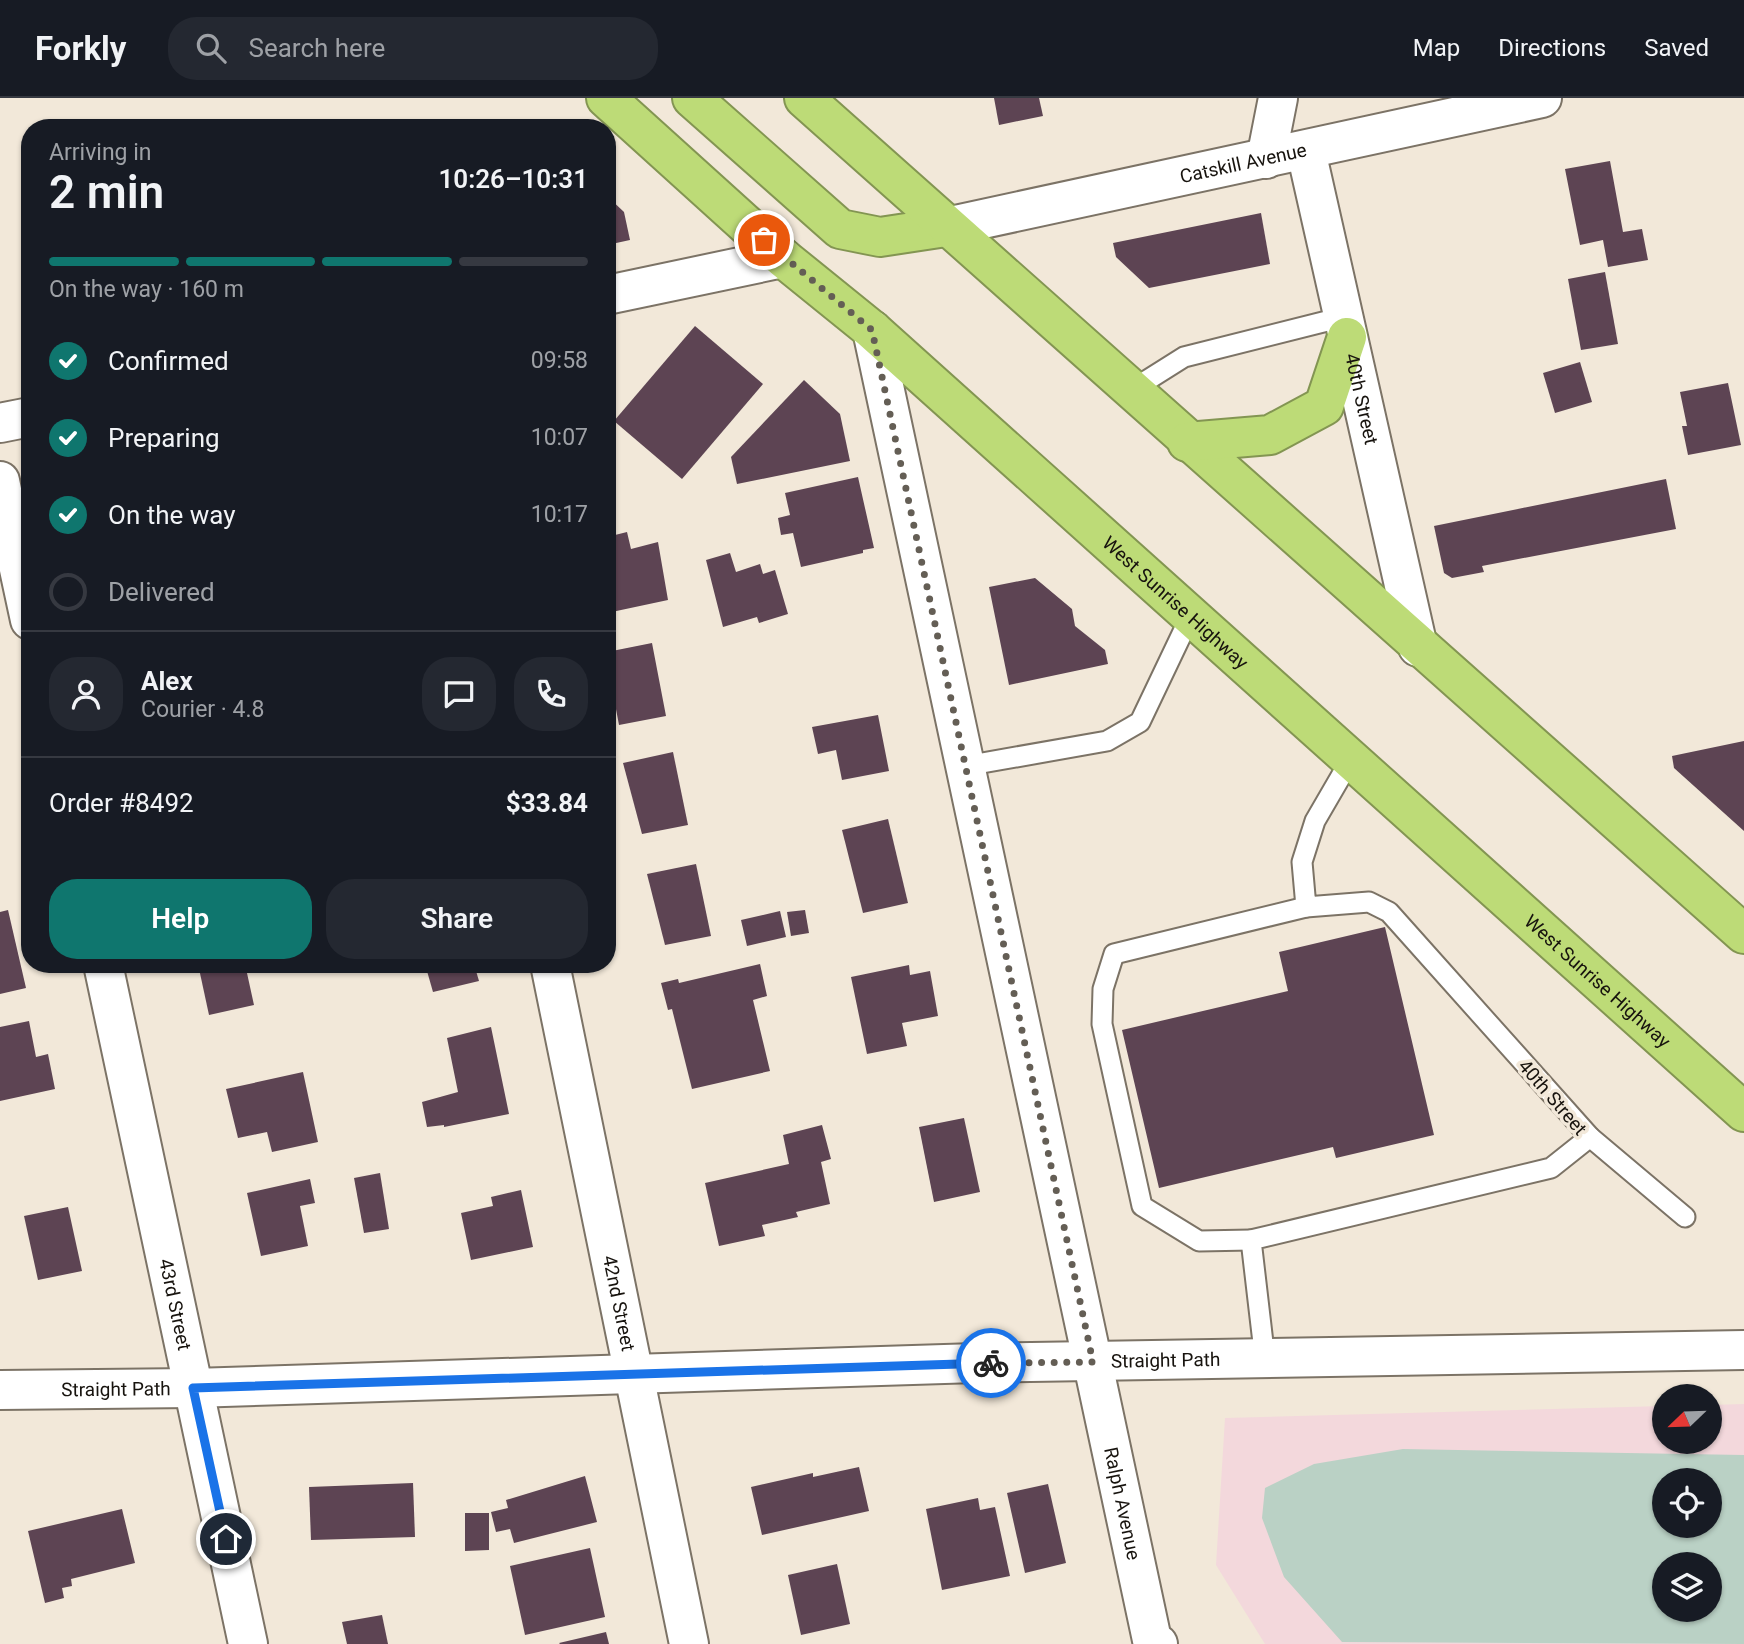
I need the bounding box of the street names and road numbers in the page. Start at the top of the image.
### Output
street label: Catskill Avenue [1178,138,1309,188]
street label: 40th Street [1340,351,1383,447]
street label: West Sunrise Highway [1098,531,1253,674]
street label: West Sunrise Highway [1520,910,1675,1053]
street label: 40th Street [1513,1055,1592,1140]
street label: 42nd Street [598,1253,640,1353]
street label: 43rd Street [154,1256,196,1352]
street label: Straight Path [1111,1348,1221,1373]
street label: Straight Path [61,1377,171,1401]
street label: Ralph Avenue [1099,1445,1146,1562]

